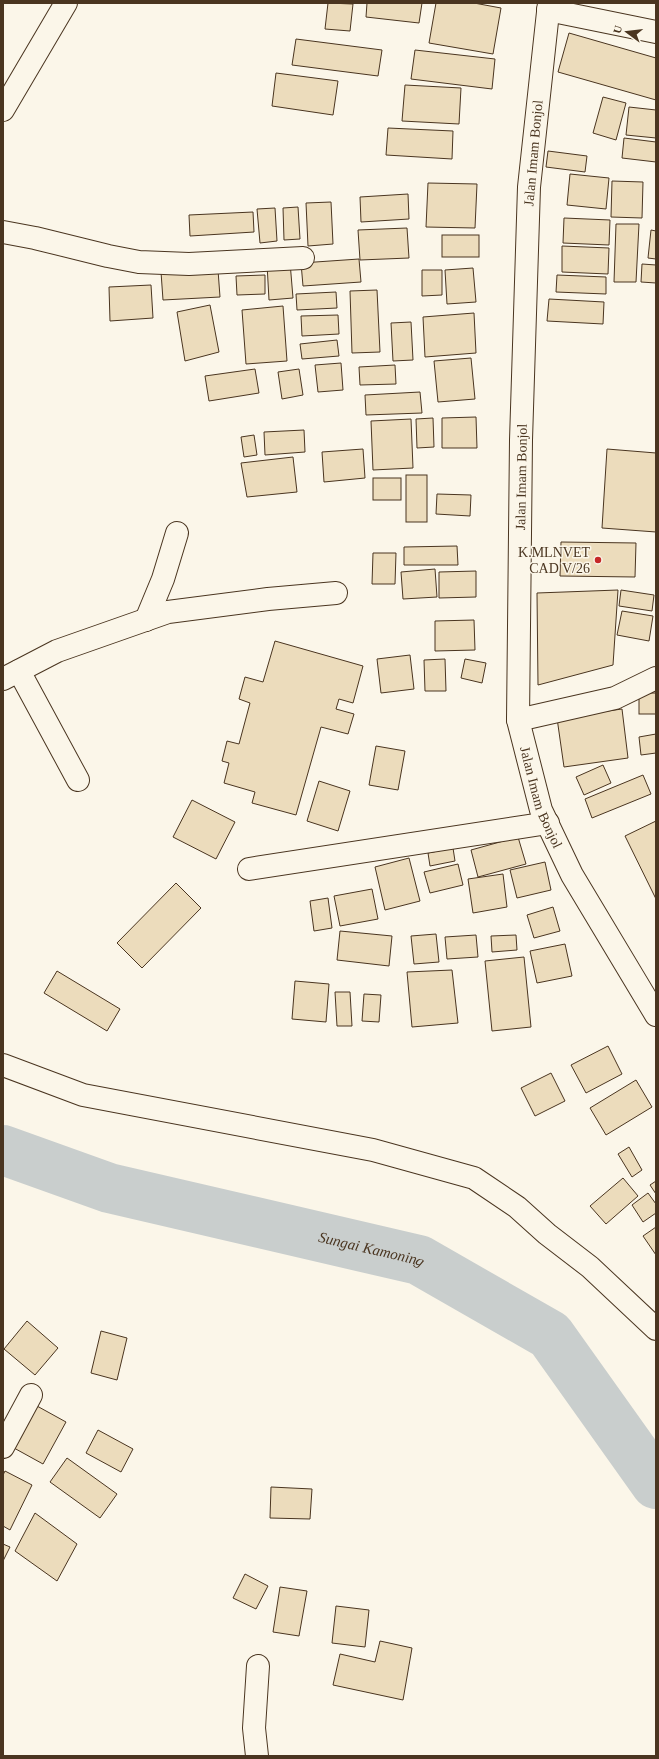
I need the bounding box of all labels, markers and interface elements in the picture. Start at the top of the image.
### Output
north arrow [607,12,647,52]
text: U [611,24,624,35]
street label: Jalan Imam Bonjol [521,99,546,207]
street label: Jalan Imam Bonjol [513,424,530,530]
place label: K.MLNVET CAD V/26 [518,545,590,576]
marker: K.MLNVET CAD V/26 [593,555,603,565]
street label: Jalan Imam Bonjol [517,745,565,851]
water label: Sungai Kamoning [317,1229,428,1270]

